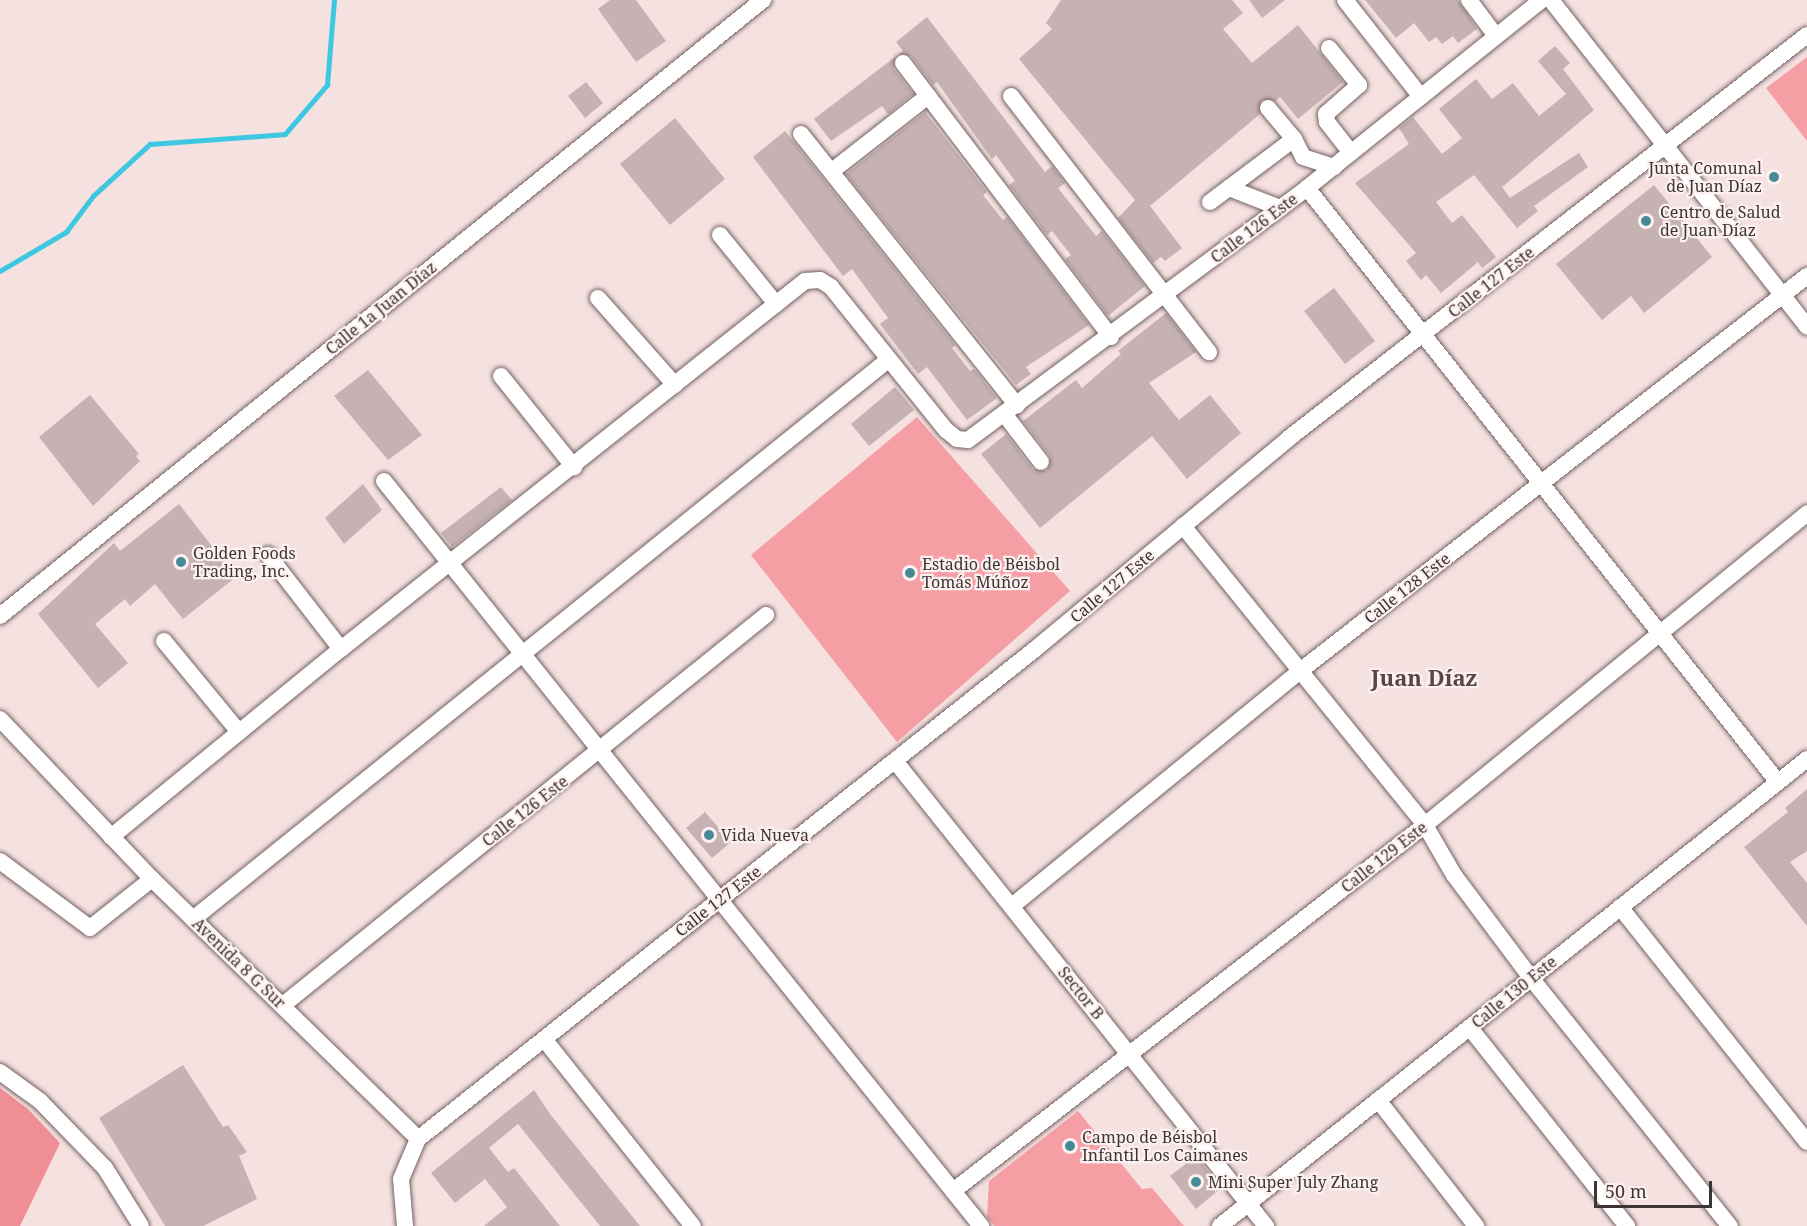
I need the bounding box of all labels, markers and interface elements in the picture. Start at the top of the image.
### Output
place label: Junta Comunal de Juan Díaz [1648,158,1762,196]
marker: Junta Comunal de Juan Díaz [1767,170,1781,184]
street label: Calle 126 Este [1207,189,1301,267]
place label: Centro de Salud de Juan Díaz [1660,202,1780,240]
marker: Centro de Salud de Juan Díaz [1637,212,1655,230]
street label: Calle 127 Este [1444,242,1538,322]
street label: Calle 1a Juan Díaz [322,257,440,359]
place label: Golden Foods Trading, Inc. [193,543,296,581]
street label: Calle 127 Este [1066,545,1158,627]
street label: Calle 128 Este [1360,548,1454,628]
place label: Estadio de Béisbol Tomás Múñoz [922,554,1060,592]
marker: Golden Foods Trading, Inc. [174,555,188,569]
marker: Estadio de Béisbol Tomás Múñoz [903,566,917,580]
district label: Juan Díaz [1371,665,1477,691]
street label: Calle 126 Este [478,771,572,851]
street label: Calle 129 Este [1337,817,1431,897]
place label: Vida Nueva [721,825,809,845]
marker: Vida Nueva [702,828,716,842]
street label: Calle 127 Este [671,861,765,941]
street label: Avenida 8 G Sur [189,914,289,1012]
street label: Calle 130 Este [1468,952,1560,1032]
street label: Sector B [1054,963,1108,1023]
place label: Campo de Béisbol Infantil Los Caimanes [1082,1127,1248,1165]
marker: Campo de Béisbol Infantil Los Caimanes [1063,1139,1077,1153]
scale bar [1597,1169,1716,1207]
place label: Mini Super July Zhang [1208,1172,1378,1192]
marker: Mini Super July Zhang [1189,1175,1203,1189]
text: 50 m [1605,1179,1647,1203]

